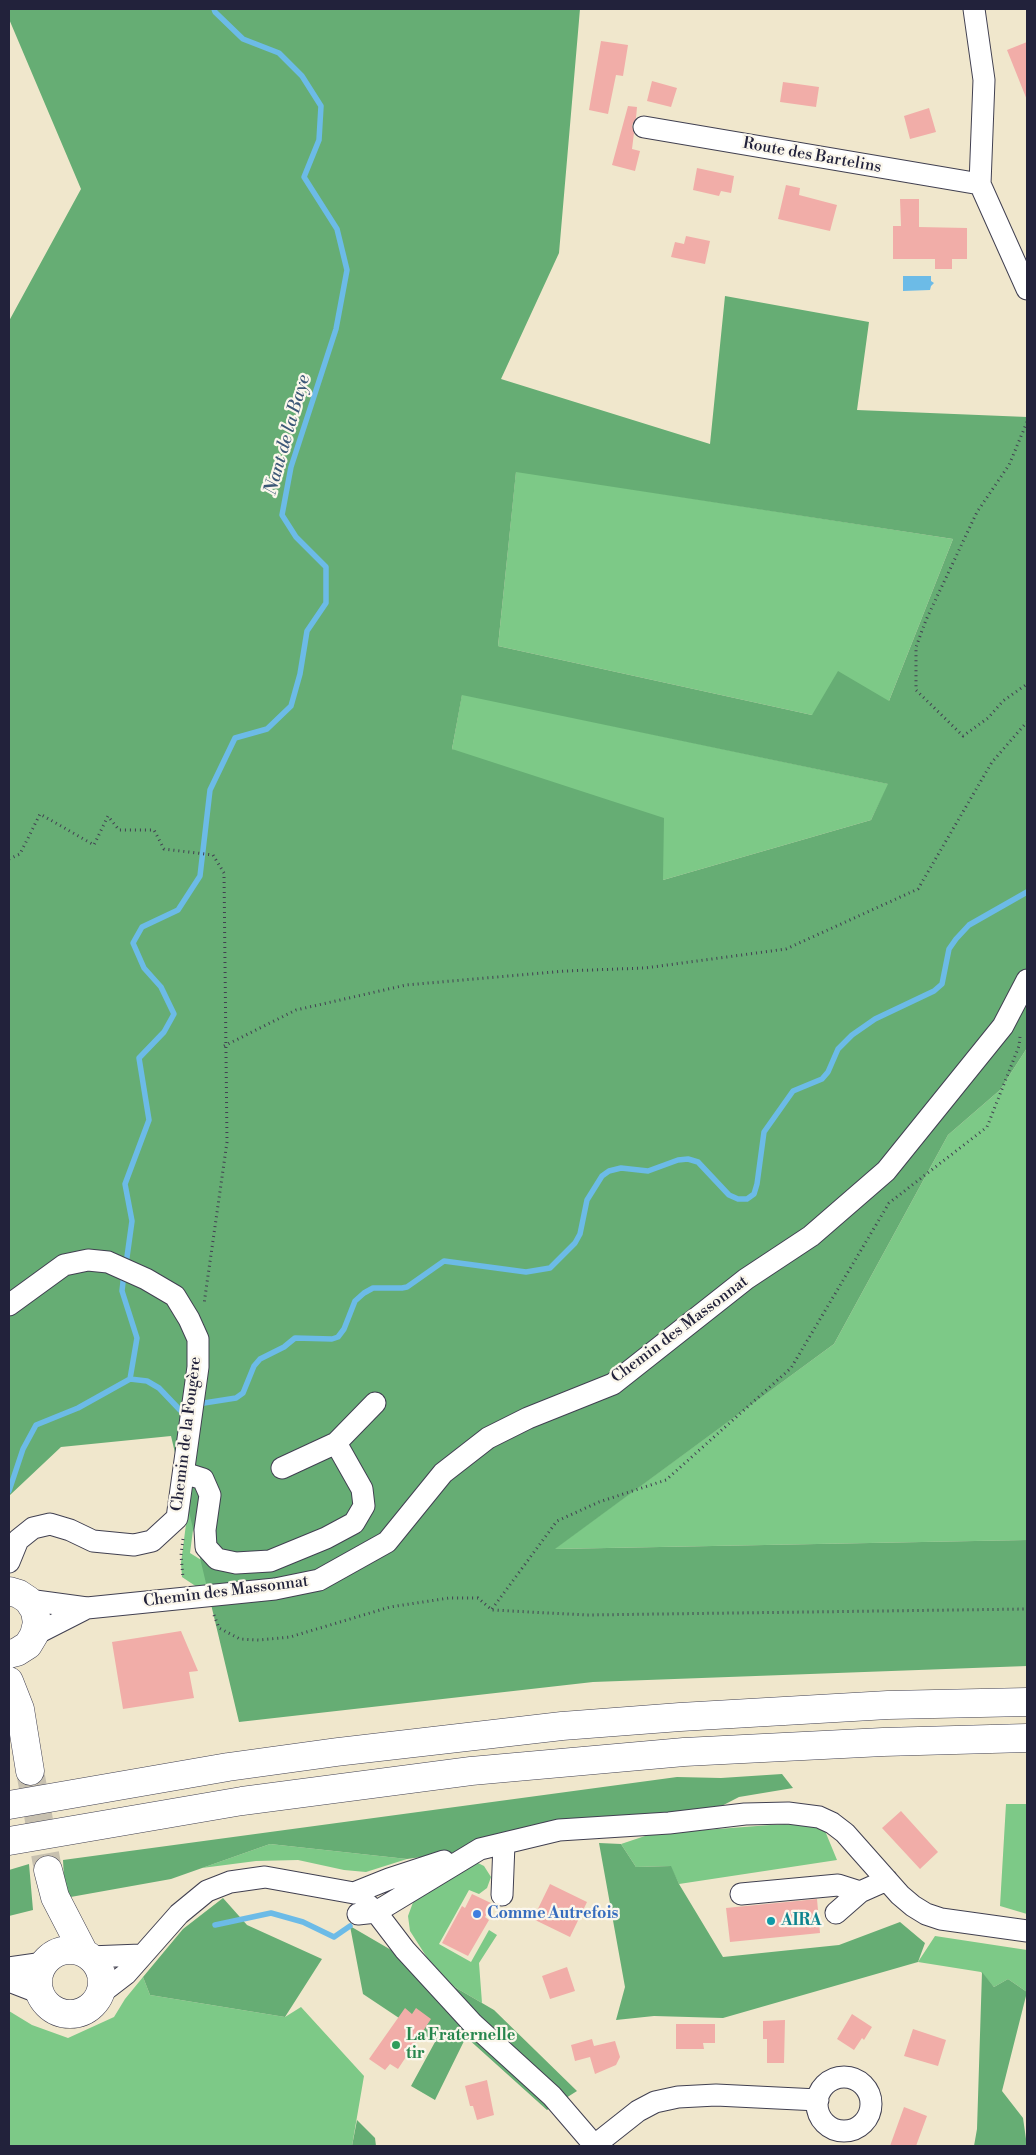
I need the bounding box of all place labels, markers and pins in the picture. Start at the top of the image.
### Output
place label: Comme Autrefois [487,1904,618,1924]
marker: Comme Autrefois [471,1908,483,1920]
place label: AIRA [781,1911,822,1931]
marker: AIRA [765,1915,777,1927]
place label: La Fraternelle tir [406,2026,515,2064]
marker: La Fraternelle tir [390,2039,402,2051]

